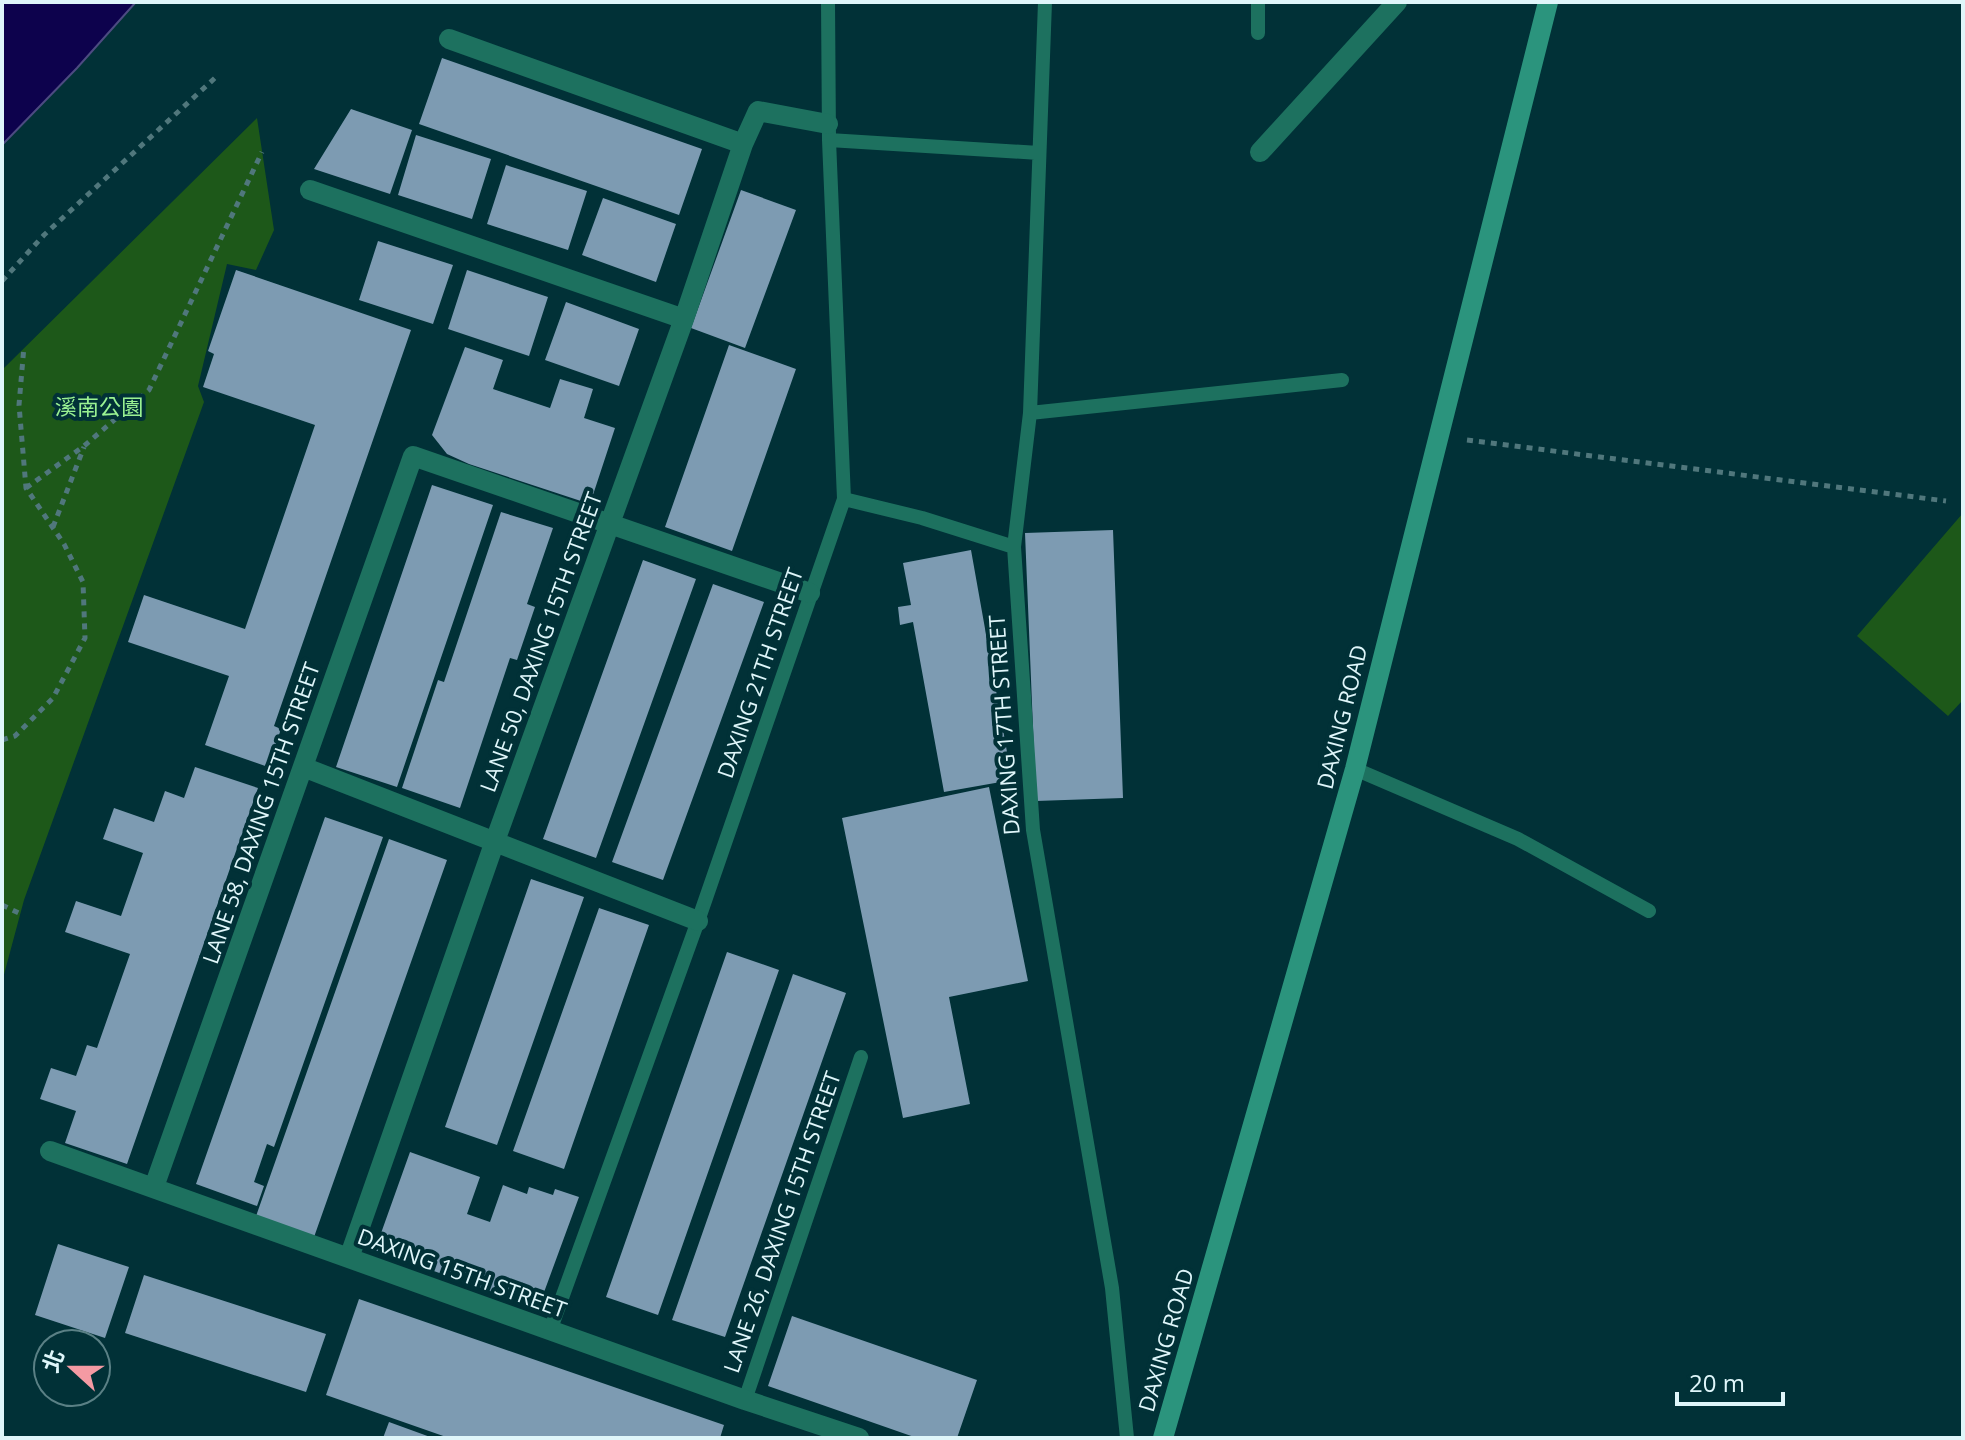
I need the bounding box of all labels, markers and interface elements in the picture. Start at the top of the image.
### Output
park label: 溪南公園 [55,391,143,421]
street label: LANE 50, DAXING 15TH STREET [472,488,608,796]
street label: DAXING 21TH STREET [709,564,809,782]
street label: DAXING 17TH STREET [980,614,1026,836]
street label: DAXING ROAD [1309,642,1373,792]
street label: LANE 58, DAXING 15TH STREET [194,658,326,967]
street label: LANE 26, DAXING 15TH STREET [715,1067,847,1376]
street label: DAXING 15TH STREET [354,1220,571,1324]
street label: DAXING ROAD [1130,1265,1200,1415]
north arrow [32,1328,112,1408]
text: 北 [34,1345,70,1376]
scale bar [1677,1356,1783,1406]
text: 20 m [1689,1366,1745,1399]

